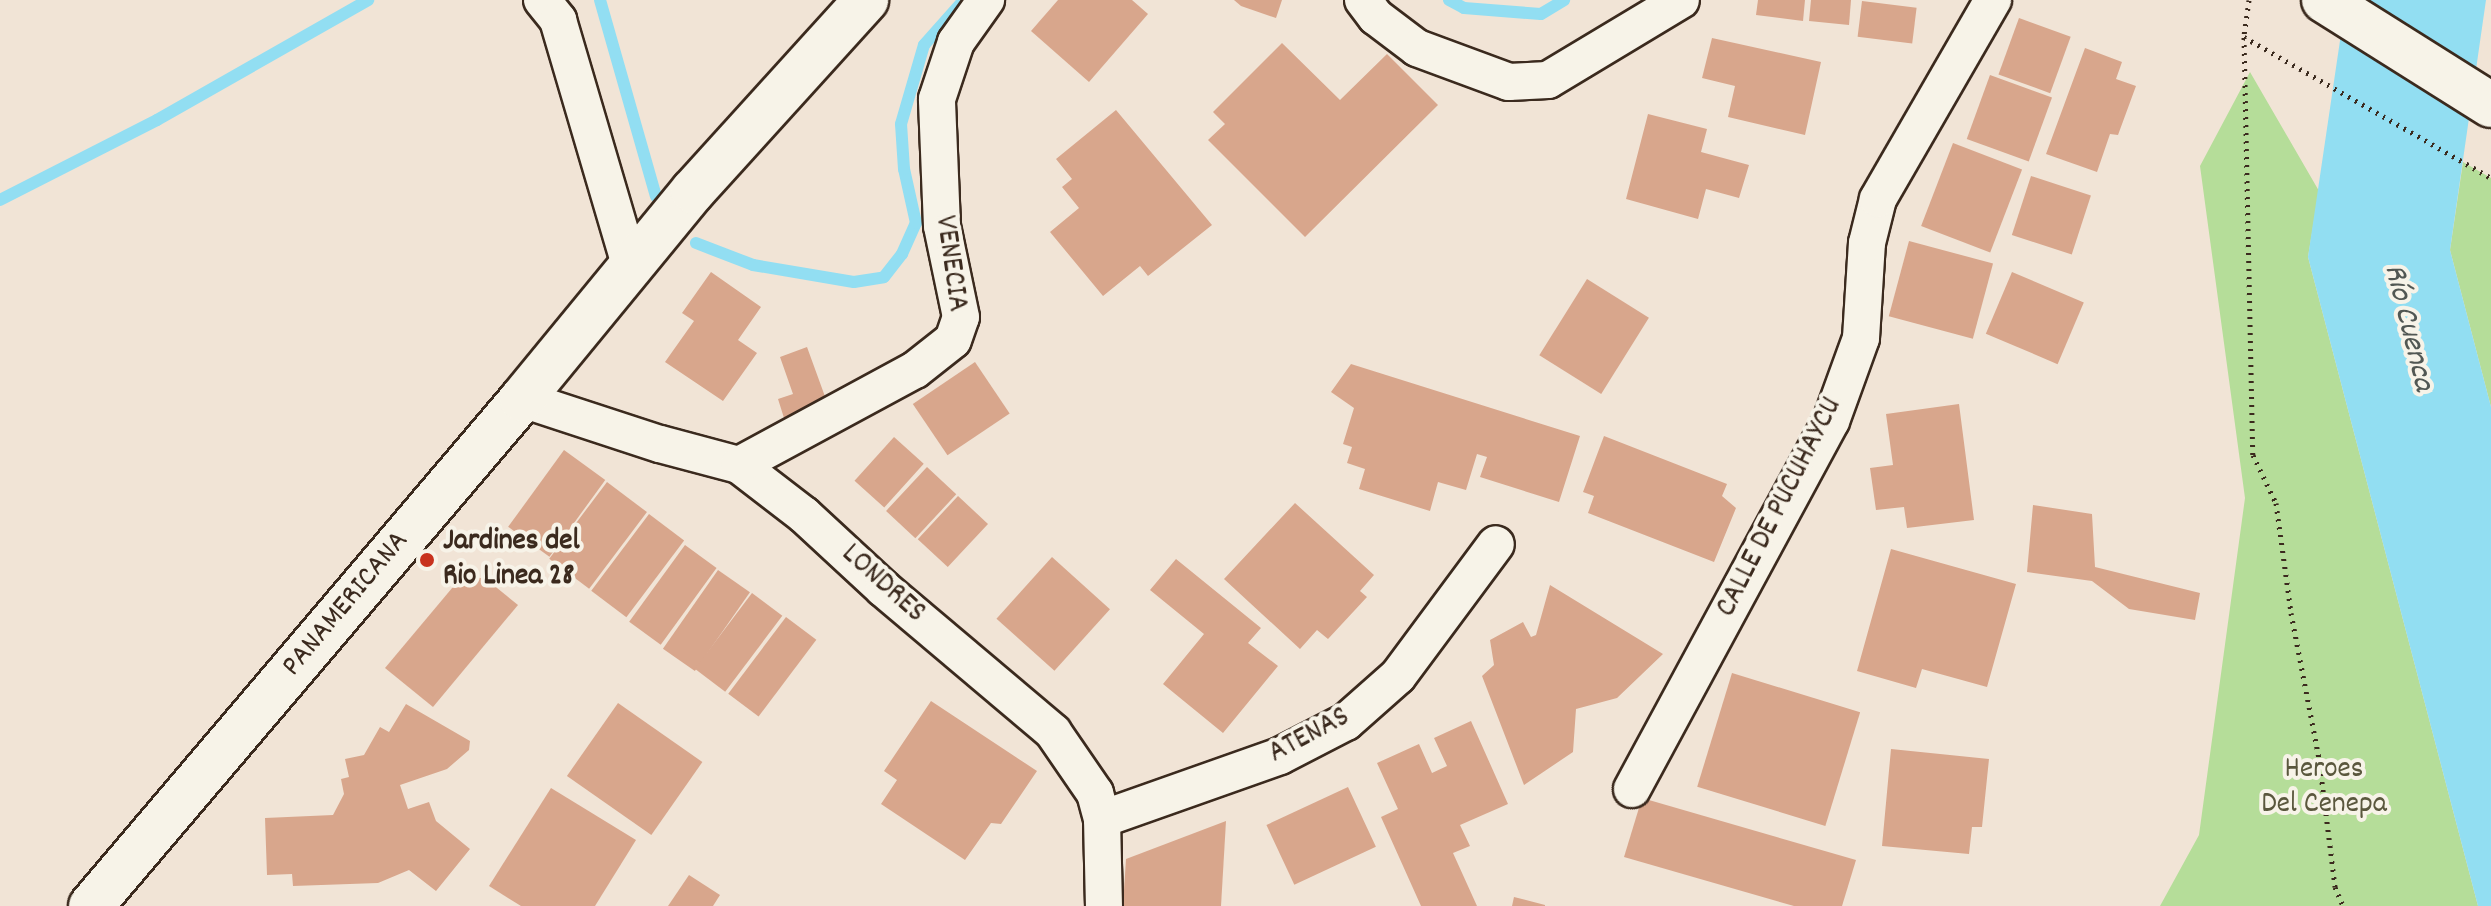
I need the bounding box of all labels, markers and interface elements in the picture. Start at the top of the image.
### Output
street label: VENECIA [924,213,974,315]
water label: Río Cuenca [2373,261,2441,395]
street label: CALLE DE PUCUHAYCU [1710,392,1852,624]
street label: PANAMERICANA [276,525,418,685]
place label: Jardines del Rio Linea 28 [443,525,580,596]
street label: LONDRES [832,538,932,632]
marker: Jardines del Rio Linea 28 [418,551,436,569]
street label: ATENAS [1263,701,1357,773]
park label: Heroes Del Cenepa [2261,753,2387,824]

